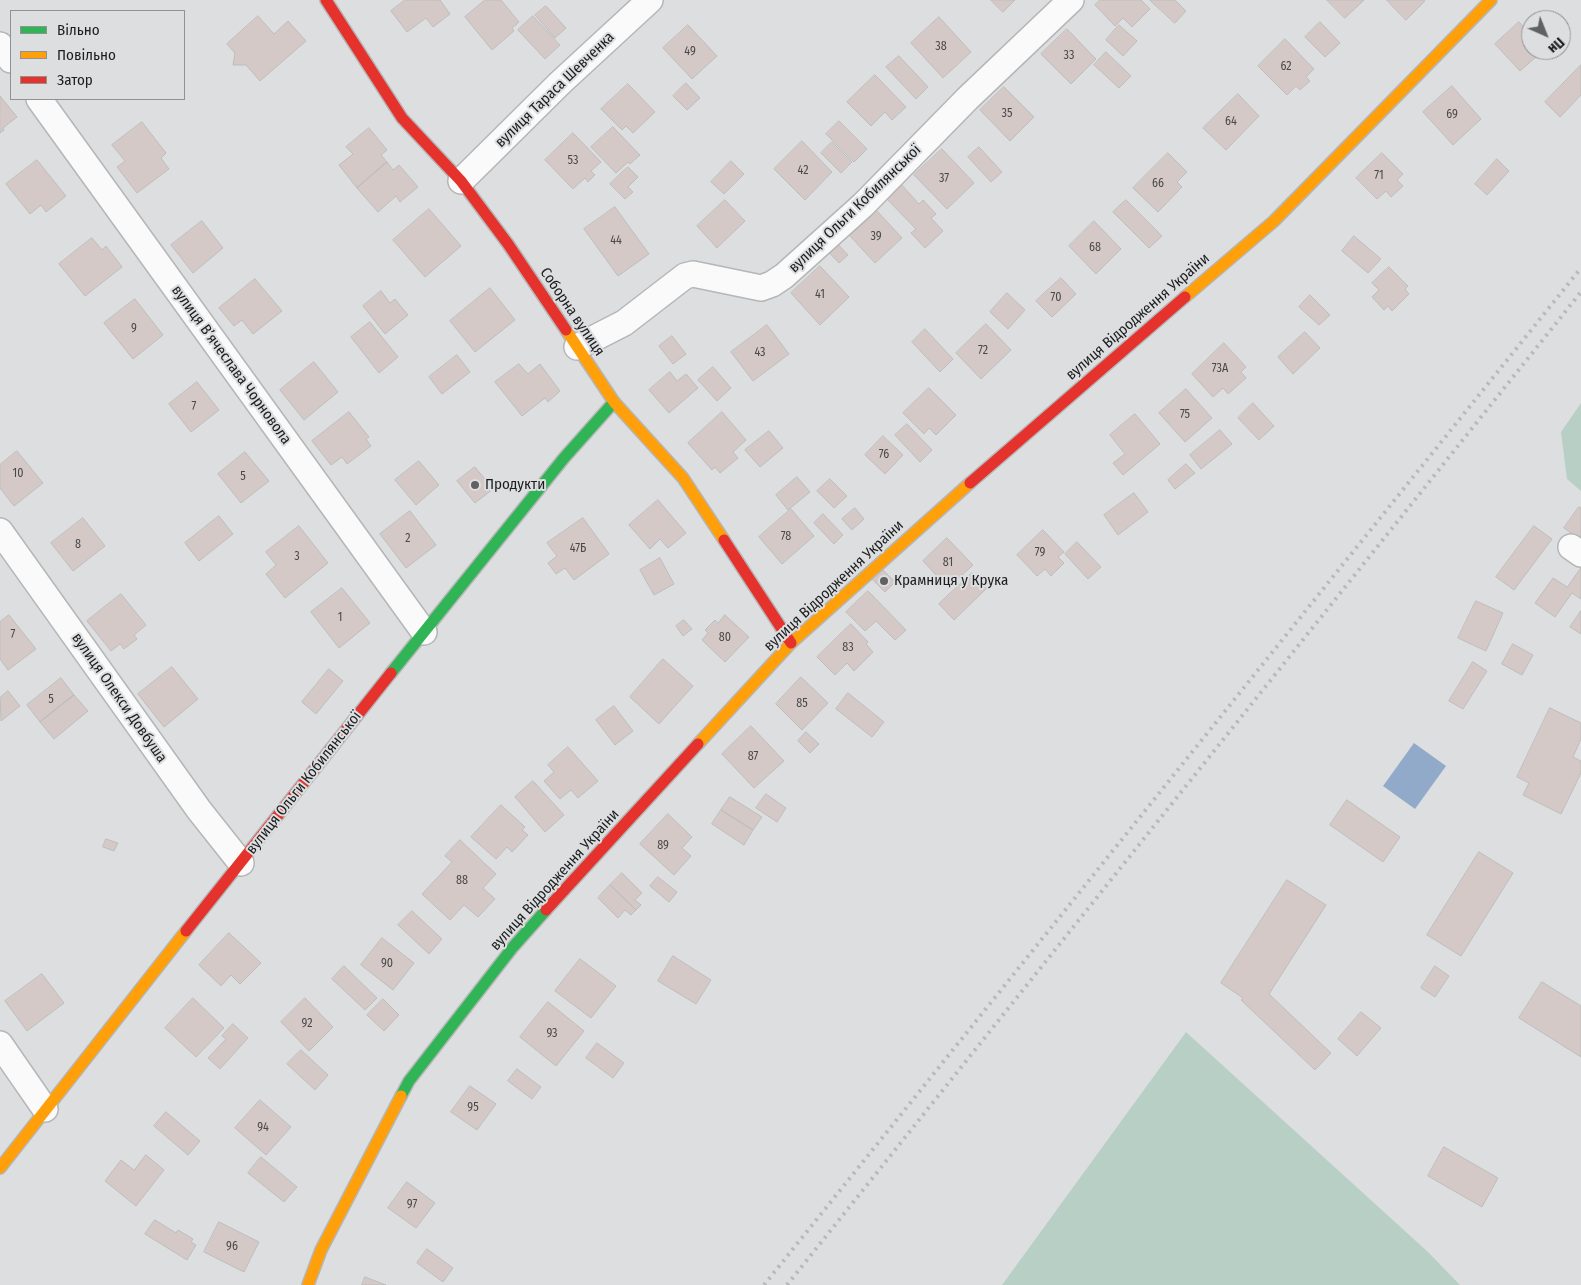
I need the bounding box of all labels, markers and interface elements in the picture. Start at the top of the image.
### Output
legend [10,10,185,100]
north arrow [1521,10,1571,60]
text: Вільно [57,21,100,39]
street label: вулиця Тараса Шевченка [492,28,618,152]
text: Пн [1544,34,1568,57]
house number: 38 [935,40,947,54]
house number: 49 [684,45,696,59]
text: Повільно [57,46,116,64]
house number: 33 [1064,49,1074,63]
house number: 62 [1280,60,1292,74]
text: Затор [57,71,93,89]
house number: 35 [1002,107,1012,121]
house number: 69 [1446,108,1458,122]
house number: 64 [1225,115,1237,129]
street label: вулиця Ольги Кобилянської [785,141,925,277]
house number: 53 [568,154,578,168]
house number: 42 [798,164,808,178]
house number: 71 [1374,169,1384,183]
house number: 37 [939,172,949,186]
house number: 66 [1152,177,1164,191]
house number: 39 [870,230,882,244]
house number: 44 [610,234,622,248]
house number: 68 [1089,241,1101,255]
street label: вулиця Відродження України [1063,250,1213,384]
street label: Соборна вулиця [536,264,608,360]
street label: вулиця Вʼячеслава Чорновола [167,282,295,448]
house number: 41 [815,288,825,302]
house number: 70 [1051,291,1061,305]
house number: 9 [131,322,137,336]
house number: 72 [978,344,988,358]
house number: 43 [754,346,766,360]
house number: 73А [1212,362,1228,376]
house number: 7 [192,400,196,414]
house number: 75 [1180,408,1190,422]
house number: 76 [879,448,889,462]
house number: 10 [13,467,23,481]
house number: 5 [240,470,246,484]
place label: Продукти [485,476,545,494]
marker: Продукти [469,479,481,491]
street label: вулиця Відродження України [761,517,907,655]
house number: 78 [781,530,791,544]
house number: 2 [405,532,411,546]
house number: 8 [75,538,81,552]
house number: 47Б [570,542,586,556]
house number: 79 [1035,546,1045,560]
house number: 3 [294,550,300,564]
house number: 81 [943,556,953,570]
place label: Крамниця у Крука [894,572,1008,590]
marker: Крамниця у Крука [878,575,890,587]
house number: 1 [338,611,342,625]
house number: 7 [11,628,15,642]
street label: вулиця Олекси Довбуша [67,630,171,766]
house number: 80 [719,631,731,645]
house number: 83 [842,641,854,655]
house number: 5 [48,693,54,707]
house number: 85 [796,697,808,711]
street label: вулиця Ольги Кобилянської [243,708,365,858]
house number: 87 [748,750,758,764]
street label: вулиця Відродження України [487,806,623,954]
house number: 89 [657,839,669,853]
house number: 88 [456,874,468,888]
house number: 90 [381,957,393,971]
house number: 92 [302,1017,312,1031]
house number: 93 [546,1027,558,1041]
house number: 95 [467,1101,479,1115]
house number: 94 [257,1121,269,1135]
house number: 97 [407,1198,417,1212]
house number: 96 [226,1240,238,1254]

